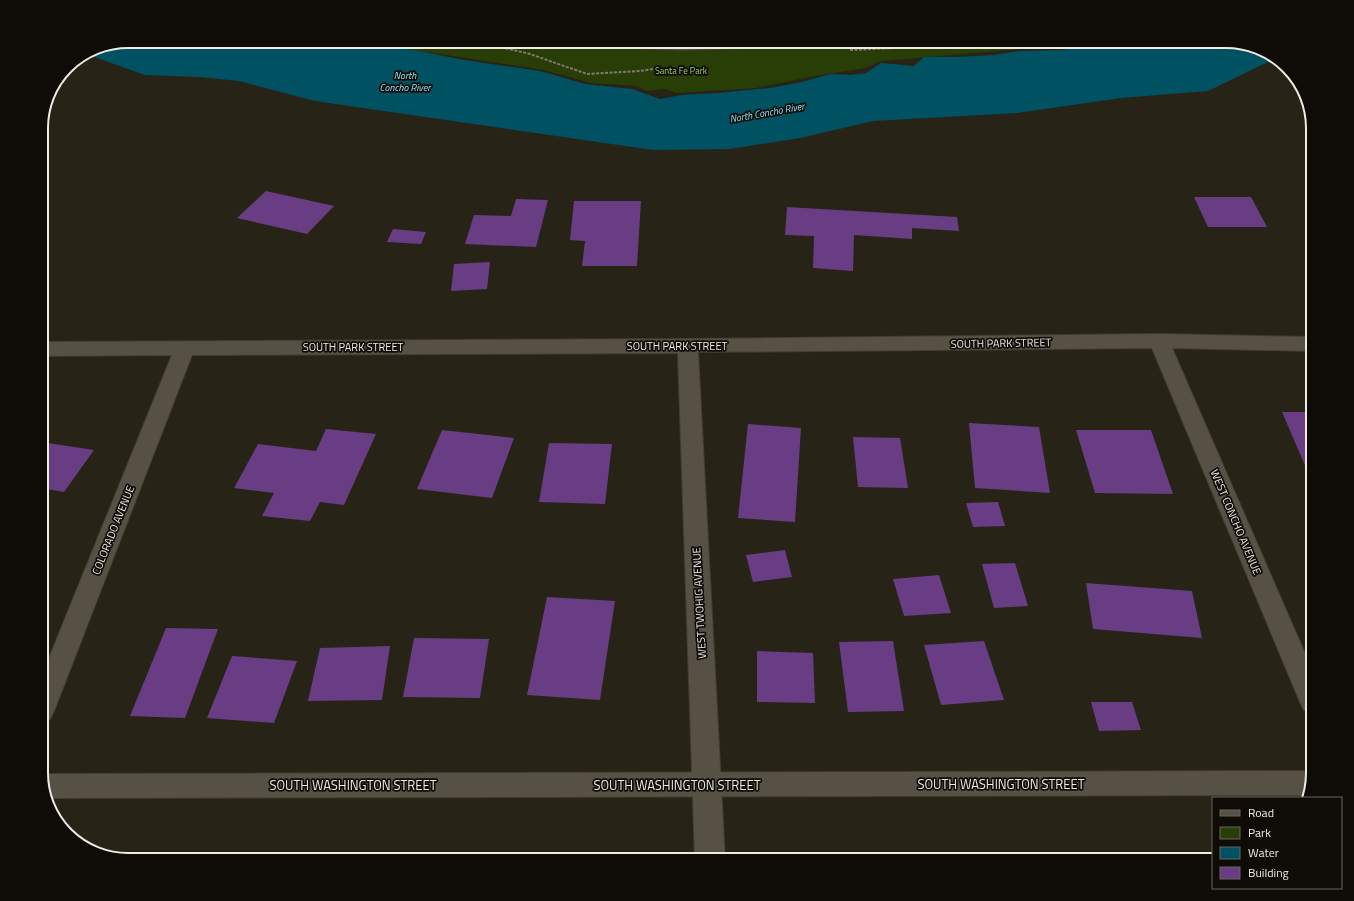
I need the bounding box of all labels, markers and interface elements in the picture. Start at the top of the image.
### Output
park label: Santa Fe Park [655,64,708,77]
water label: North Concho River [380,68,432,95]
water label: North Concho River [729,98,807,126]
street label: SOUTH PARK STREET [951,334,1052,352]
street label: SOUTH PARK STREET [627,338,728,354]
street label: SOUTH PARK STREET [303,339,404,355]
street label: WEST CONCHO AVENUE [1207,467,1265,577]
street label: COLORADO AVENUE [88,483,138,577]
street label: WEST TWOHIG AVENUE [688,547,710,659]
street label: SOUTH WASHINGTON STREET [917,774,1085,794]
street label: SOUTH WASHINGTON STREET [269,775,437,795]
street label: SOUTH WASHINGTON STREET [593,775,761,795]
legend [1212,797,1342,889]
text: Road [1248,803,1274,822]
text: Park [1248,823,1271,842]
text: Water [1248,843,1279,862]
text: Building [1248,863,1289,882]

